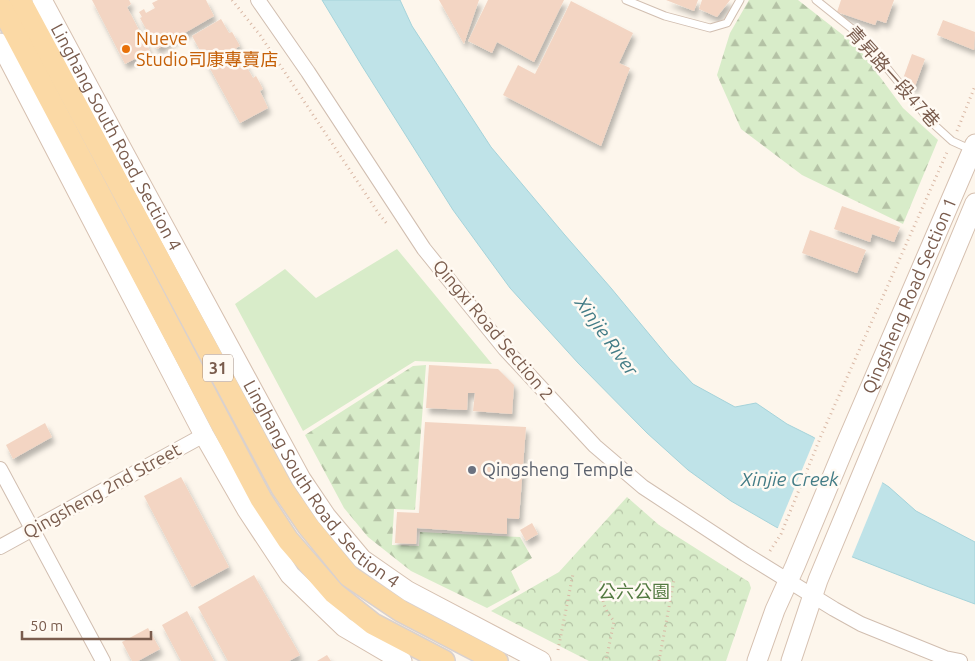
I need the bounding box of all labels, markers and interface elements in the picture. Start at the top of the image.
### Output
street label: Linghang South Road, Section 4 [48,20,186,254]
street label: 青昇路一段47巷 [843,22,944,131]
place label: Nueve Studio司康專賣店 [136,28,278,69]
marker: Nueve Studio司康專賣店 [120,43,132,55]
street label: Qingsheng Road Section 1 [858,194,960,397]
street label: Qingxi Road Section 2 [429,255,558,404]
water label: Xinjie River [570,292,643,380]
road number: 31 [203,354,233,382]
street label: Linghang South Road, Section 4 [240,376,404,591]
street label: Qingsheng 2nd Street [19,438,184,543]
place label: Qingsheng Temple [482,459,634,480]
marker: Qingsheng Temple [466,464,478,476]
water label: Xinjie Creek [740,468,839,490]
park label: 公六公園 [598,581,670,601]
scale bar [22,608,151,640]
text: 50 m [30,617,63,634]

